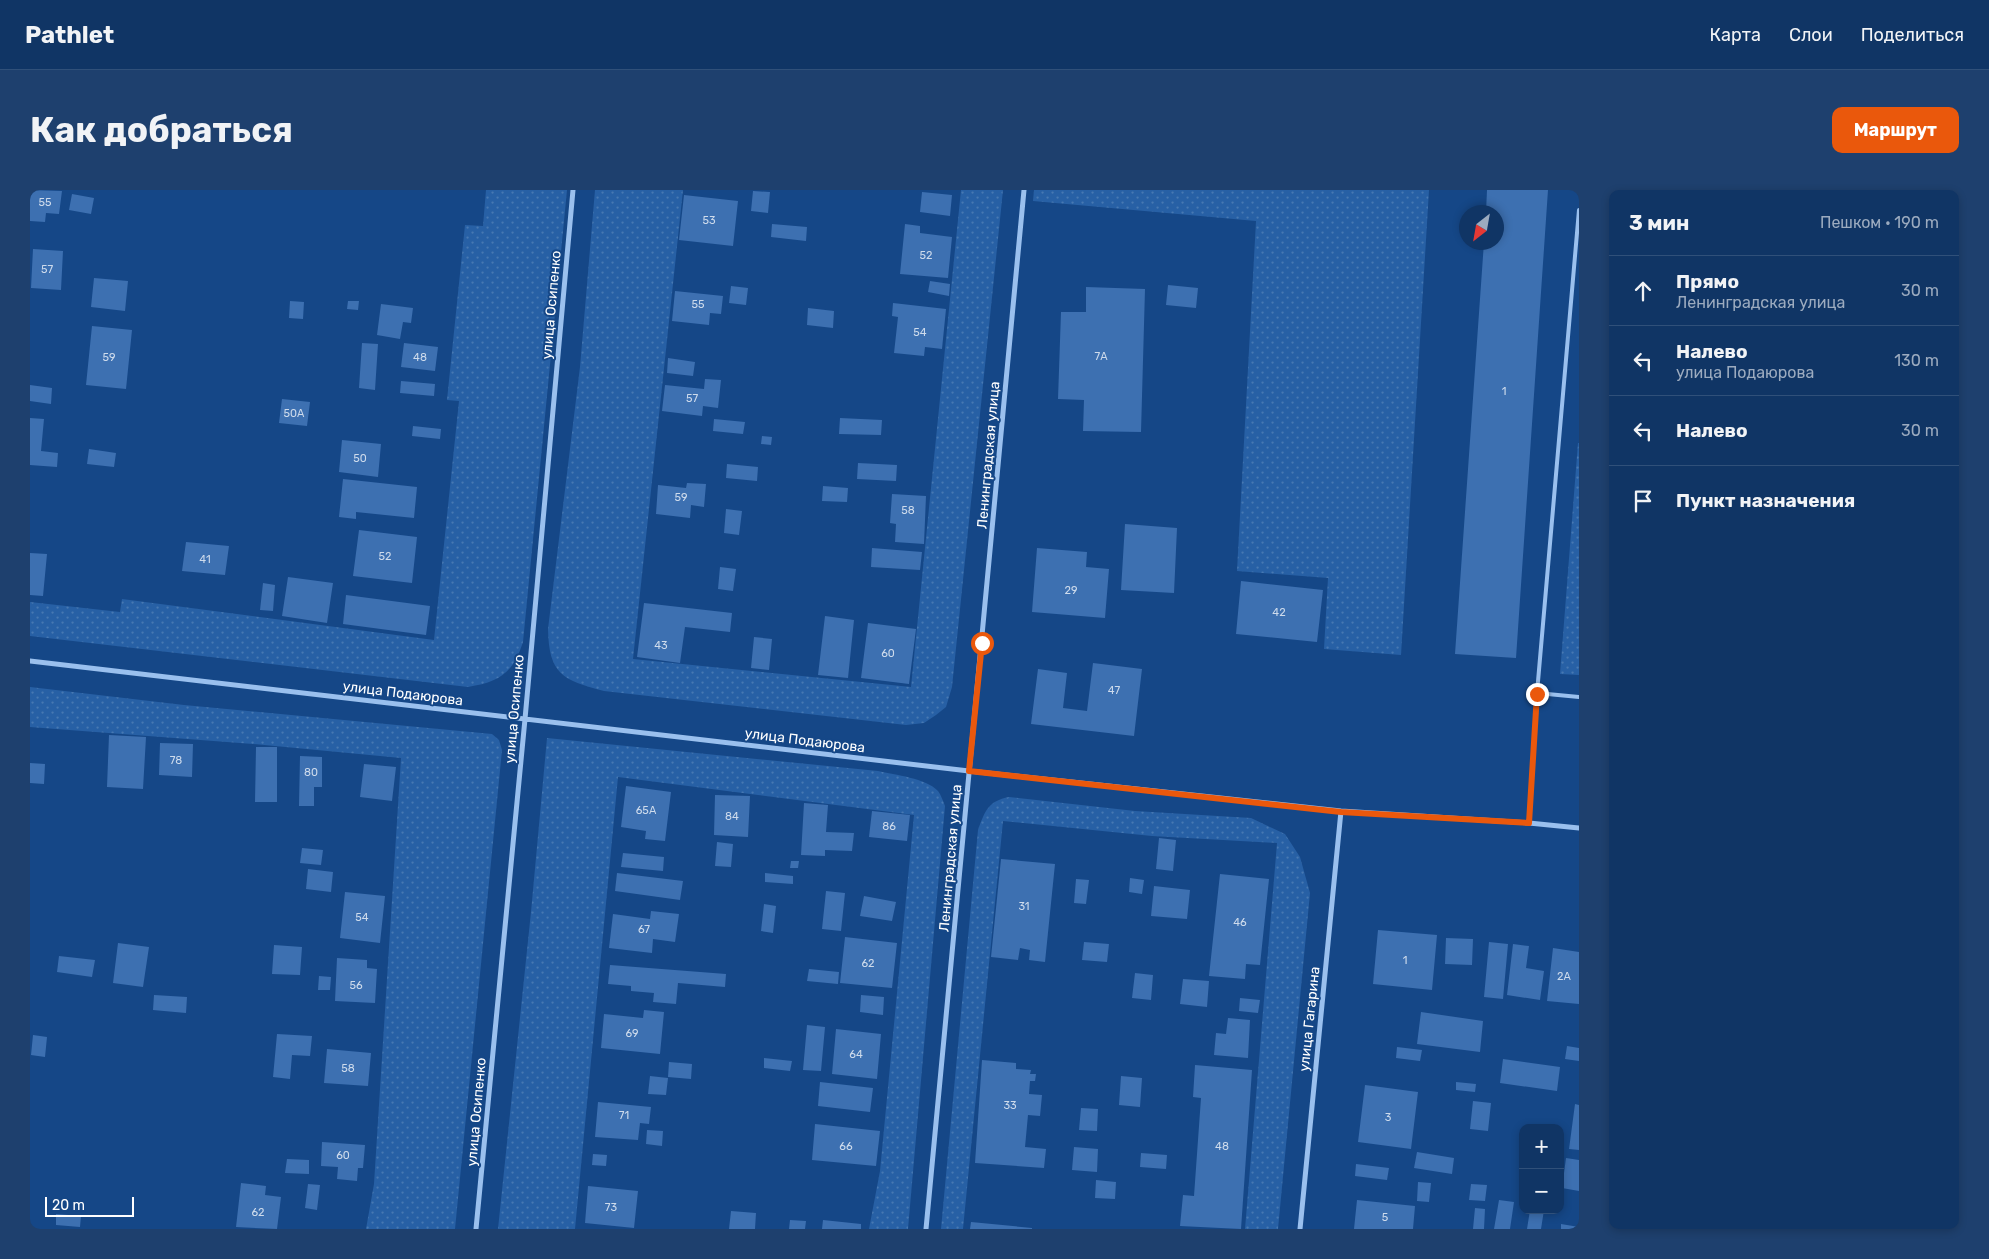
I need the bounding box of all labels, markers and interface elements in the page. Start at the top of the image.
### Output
text: Pathlet [25,21,114,49]
text: Карта [1710,24,1761,46]
text: Слои [1789,24,1833,46]
text: Поделиться [1861,24,1964,46]
button: Маршрут [1832,107,1959,153]
text: Как добраться [30,109,293,151]
house number: 55 [38,196,52,209]
north arrow [1459,205,1504,250]
text: 3 мин [1629,210,1689,235]
text: Пешком · 190 m [1820,213,1939,232]
house number: 53 [702,214,716,227]
house number: 52 [920,249,933,262]
street label: улица Осипенко [538,250,565,360]
house number: 57 [41,263,53,276]
text: Прямо [1676,270,1739,293]
icon: ahead [1629,277,1657,305]
text: 30 m [1901,281,1939,300]
text: Ленинградская улица [1676,293,1845,312]
house number: 55 [691,298,705,311]
house number: 54 [913,326,927,339]
text: Налево [1676,340,1748,363]
icon: left [1629,347,1657,375]
house number: 7А [1094,350,1108,363]
house number: 59 [102,351,116,364]
house number: 48 [413,351,427,364]
text: 130 m [1894,351,1939,370]
text: улица Подаюрова [1676,363,1814,382]
street label: Ленинградская улица [974,381,1003,530]
house number: 1 [1502,385,1506,398]
house number: 57 [686,392,698,405]
house number: 50А [284,407,305,420]
icon: left [1629,417,1657,445]
text: Налево [1676,419,1748,442]
text: 30 m [1901,421,1939,440]
house number: 50 [353,452,367,465]
icon: arrive [1629,487,1657,515]
text: Пункт назначения [1676,489,1855,512]
house number: 59 [674,491,688,504]
house number: 58 [901,504,915,517]
house number: 52 [379,550,392,563]
house number: 41 [199,553,211,566]
house number: 29 [1065,584,1077,597]
house number: 42 [1272,606,1286,619]
route start [971,632,994,655]
house number: 43 [654,639,668,652]
house number: 60 [881,647,895,660]
street label: улица Осипенко [501,654,528,764]
street label: улица Подаюрова [342,678,464,709]
route end [1526,683,1549,706]
house number: 47 [1108,684,1120,697]
street label: улица Подаюрова [744,725,866,756]
house number: 78 [170,754,182,767]
house number: 80 [304,766,318,779]
street label: Ленинградская улица [936,784,965,933]
house number: 65А [636,804,657,817]
house number: 84 [725,810,739,823]
house number: 86 [882,820,896,833]
house number: 31 [1018,900,1030,913]
house number: 54 [355,911,369,924]
house number: 46 [1233,916,1247,929]
house number: 67 [638,923,650,936]
house number: 1 [1403,954,1407,967]
house number: 62 [861,957,875,970]
street label: улица Гагарина [1296,966,1323,1072]
house number: 2А [1557,970,1572,983]
house number: 56 [349,979,363,992]
house number: 69 [625,1027,639,1040]
house number: 64 [849,1048,863,1061]
street label: улица Осипенко [463,1057,490,1167]
house number: 58 [341,1062,355,1075]
house number: 33 [1003,1099,1017,1112]
house number: 71 [619,1109,629,1122]
house number: 3 [1385,1111,1392,1124]
map controls [1519,1124,1564,1214]
button: + [1519,1124,1564,1169]
house number: 66 [839,1140,853,1153]
house number: 48 [1215,1140,1229,1153]
house number: 60 [336,1149,350,1162]
button: − [1519,1169,1564,1214]
scale bar [45,1194,134,1217]
text: 20 m [52,1197,85,1214]
house number: 73 [605,1201,618,1214]
house number: 62 [251,1206,265,1219]
house number: 5 [1382,1211,1389,1224]

